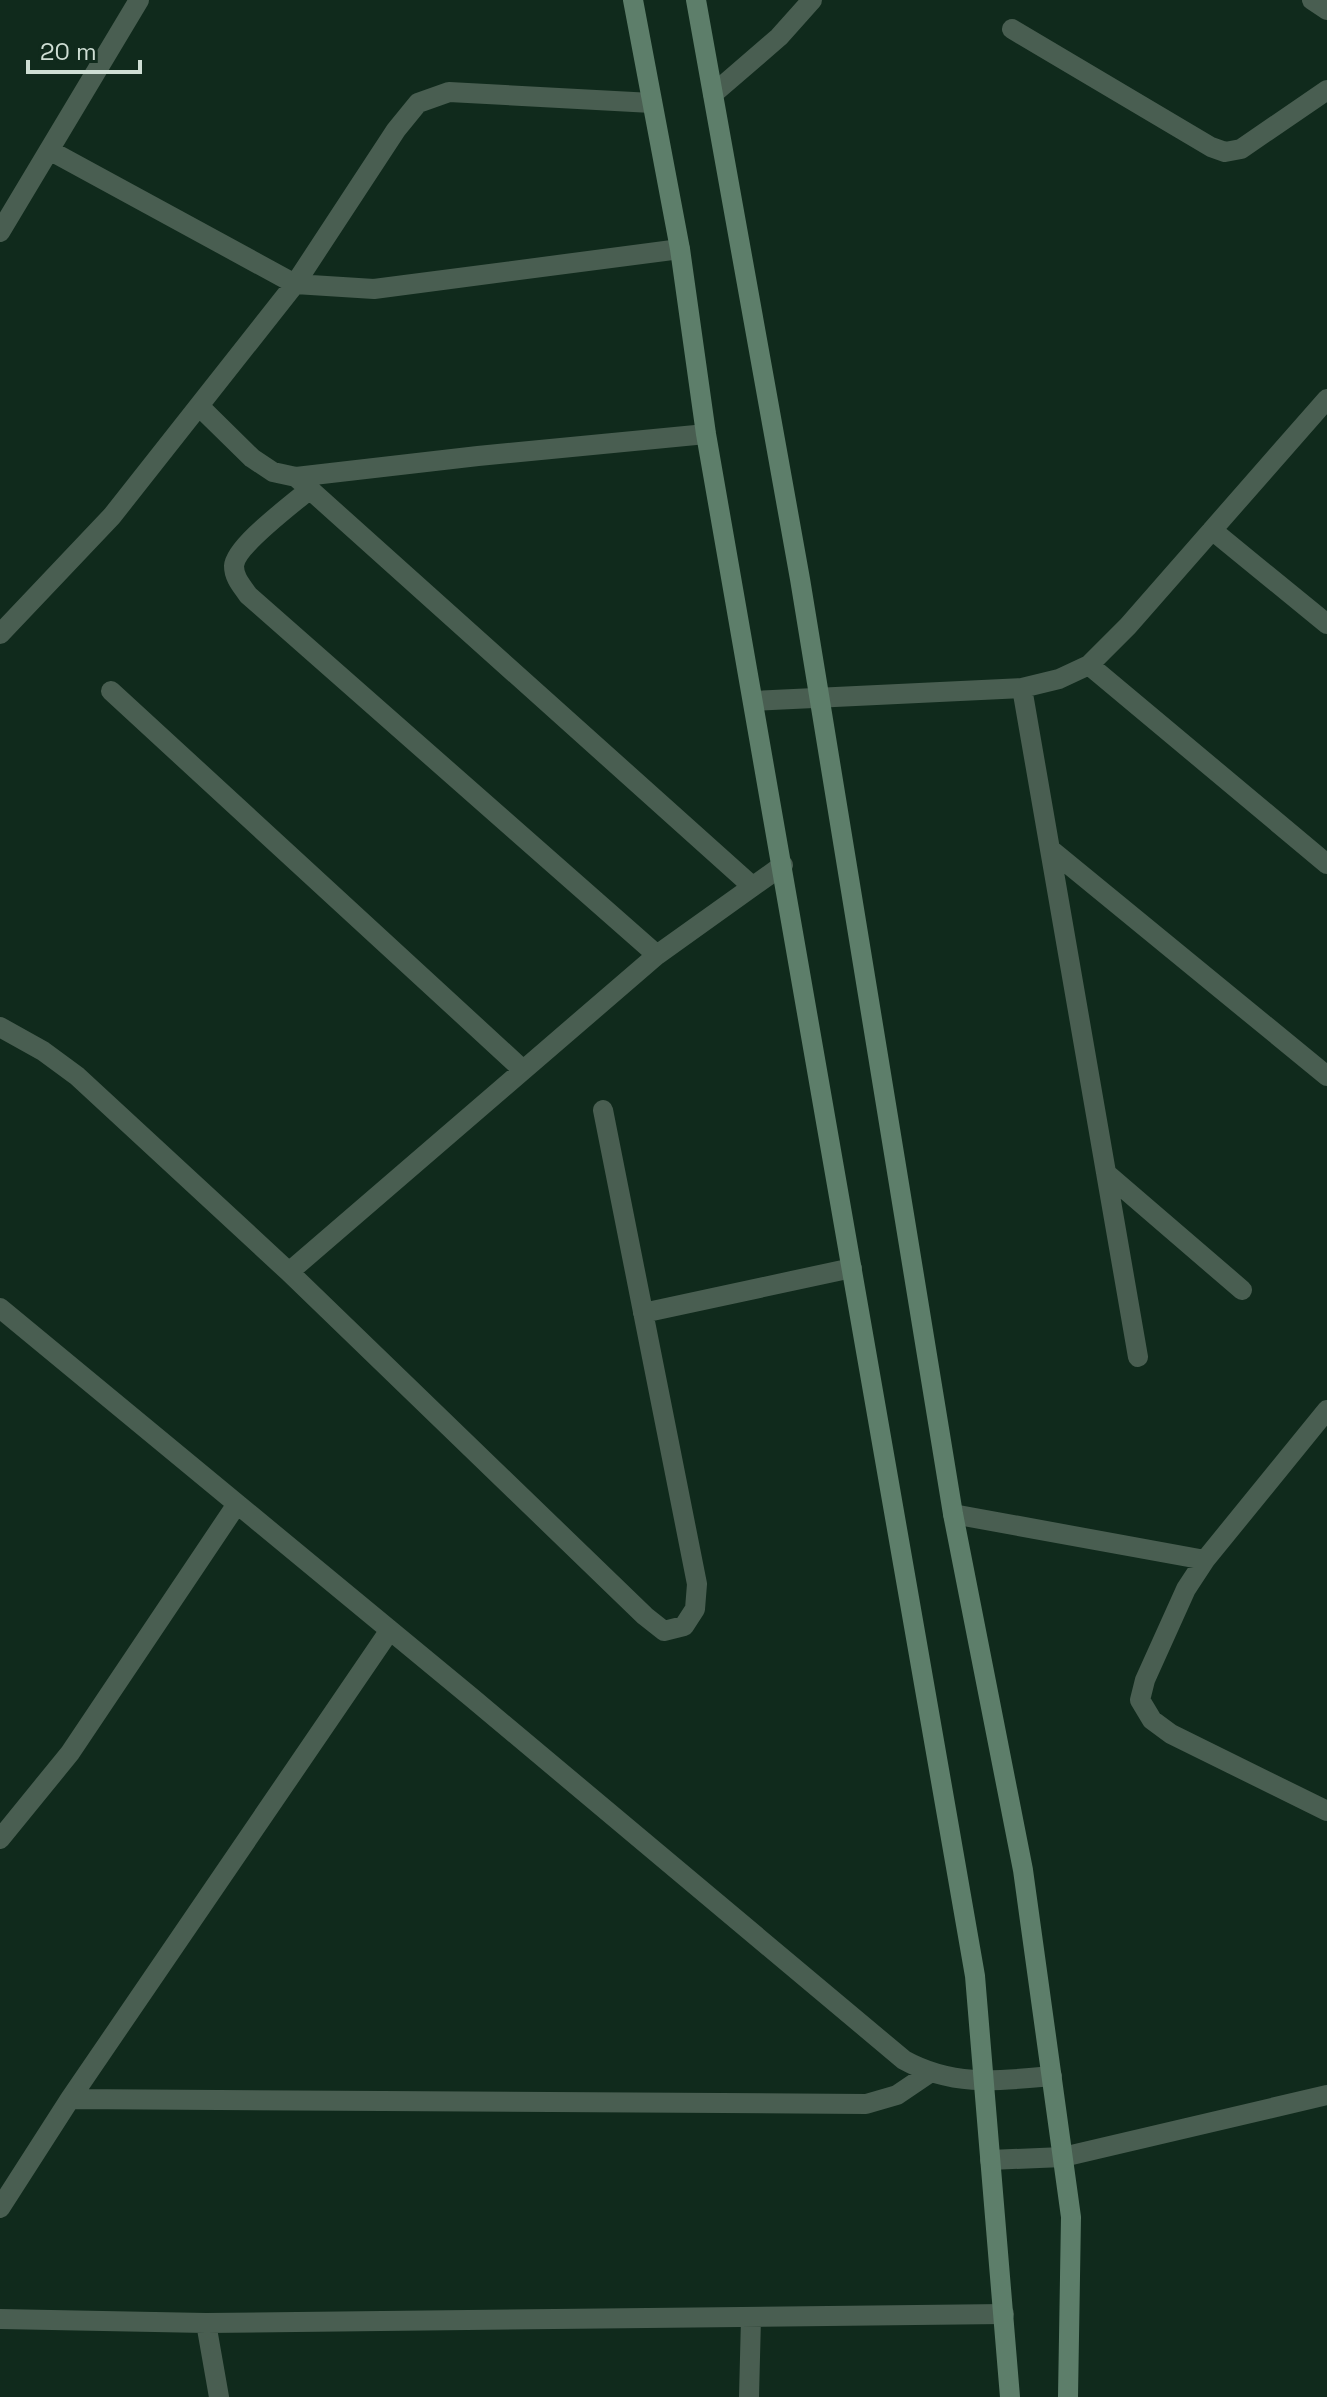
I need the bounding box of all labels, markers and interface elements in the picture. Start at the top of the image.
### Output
scale bar [28,24,140,74]
text: 20 m [40,36,97,67]

